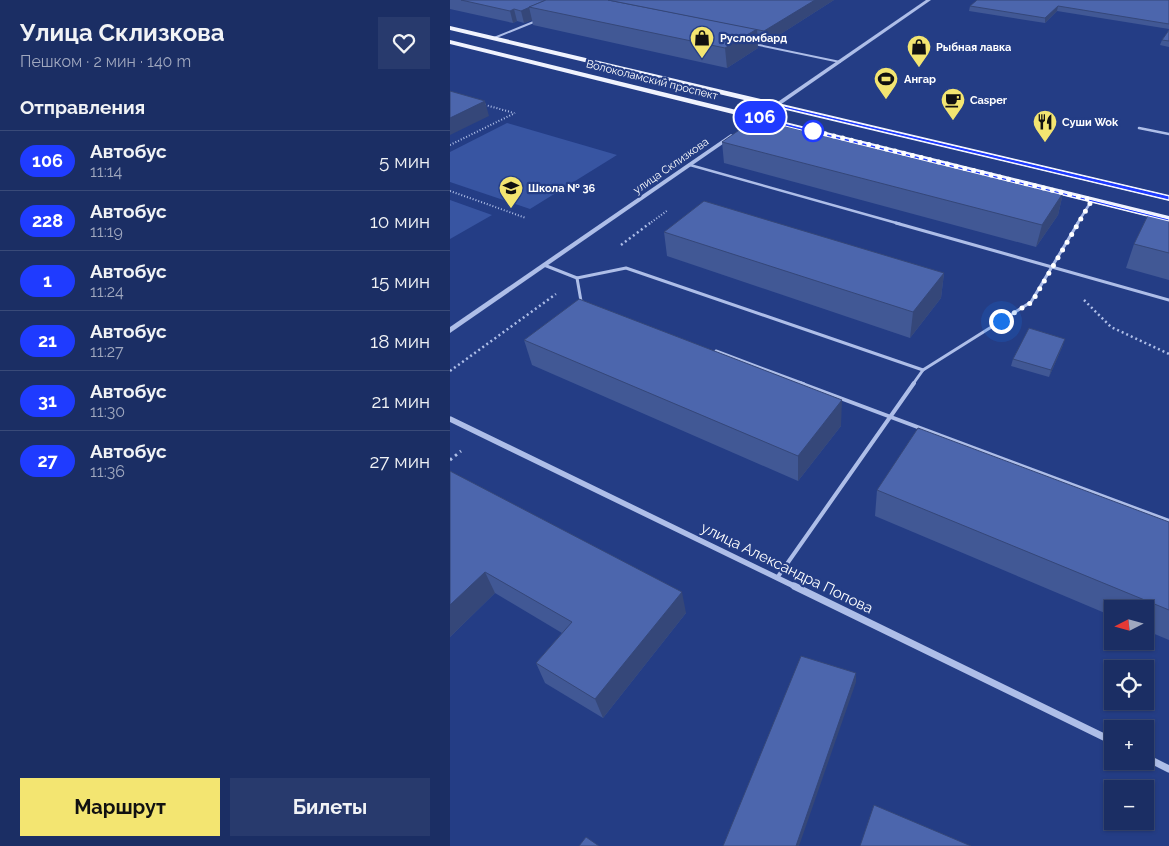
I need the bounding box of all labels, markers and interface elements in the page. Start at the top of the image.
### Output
button: heart [378,17,430,69]
text: Улица Склизкова [20,18,225,47]
shop icon: Русломбард [689,25,715,59]
place label: Русломбард [720,32,787,45]
shop icon: Рыбная лавка [906,34,932,68]
place label: Рыбная лавка [936,41,1011,54]
text: Пешком · 2 мин · 140 m [20,52,191,71]
street label: Волоколамский проспект [585,57,720,103]
sports icon: Ангар [873,66,899,100]
place label: Ангар [904,73,936,86]
cafe icon: Casper [940,87,966,121]
place label: Casper [970,94,1008,107]
text: Отправления [20,96,145,118]
line badge: 106 [731,101,789,133]
text: 106 [745,106,775,127]
restaurant icon: Суши Wok [1032,109,1058,143]
place label: Суши Wok [1062,116,1119,129]
unlabelled marker [802,120,824,142]
street label: улица Склизкова [631,135,711,197]
text: Автобус [90,140,167,162]
text: 106 [32,150,63,171]
text: 5 мин [379,150,430,172]
text: 11:14 [90,162,122,181]
school or university icon: Школа № 36 [498,175,524,209]
place label: Школа № 36 [528,182,596,195]
text: Автобус [90,200,167,222]
text: 228 [32,210,63,231]
text: 10 мин [370,210,430,232]
text: 11:19 [90,222,123,241]
text: Автобус [90,260,167,282]
text: 1 [43,270,52,291]
text: 15 мин [371,270,430,292]
text: 11:24 [90,282,124,301]
your location [989,309,1014,334]
text: Автобус [90,320,167,342]
text: 21 [38,330,57,351]
text: 18 мин [370,330,430,352]
text: 11:27 [90,342,124,361]
text: Автобус [90,380,167,402]
text: 31 [38,390,57,411]
text: 21 мин [371,390,430,412]
text: 11:30 [90,402,125,421]
text: Автобус [90,440,167,462]
text: 27 [37,450,58,471]
text: 27 мин [369,450,430,472]
text: 11:36 [90,462,125,481]
street label: улица Александра Попова [698,518,876,618]
north arrow [1104,600,1154,650]
map controls [1104,600,1154,830]
button: locate [1104,660,1154,710]
button: + [1104,720,1154,770]
button: Маршрут [20,778,220,836]
button: Билеты [230,778,430,836]
button: − [1104,780,1154,830]

